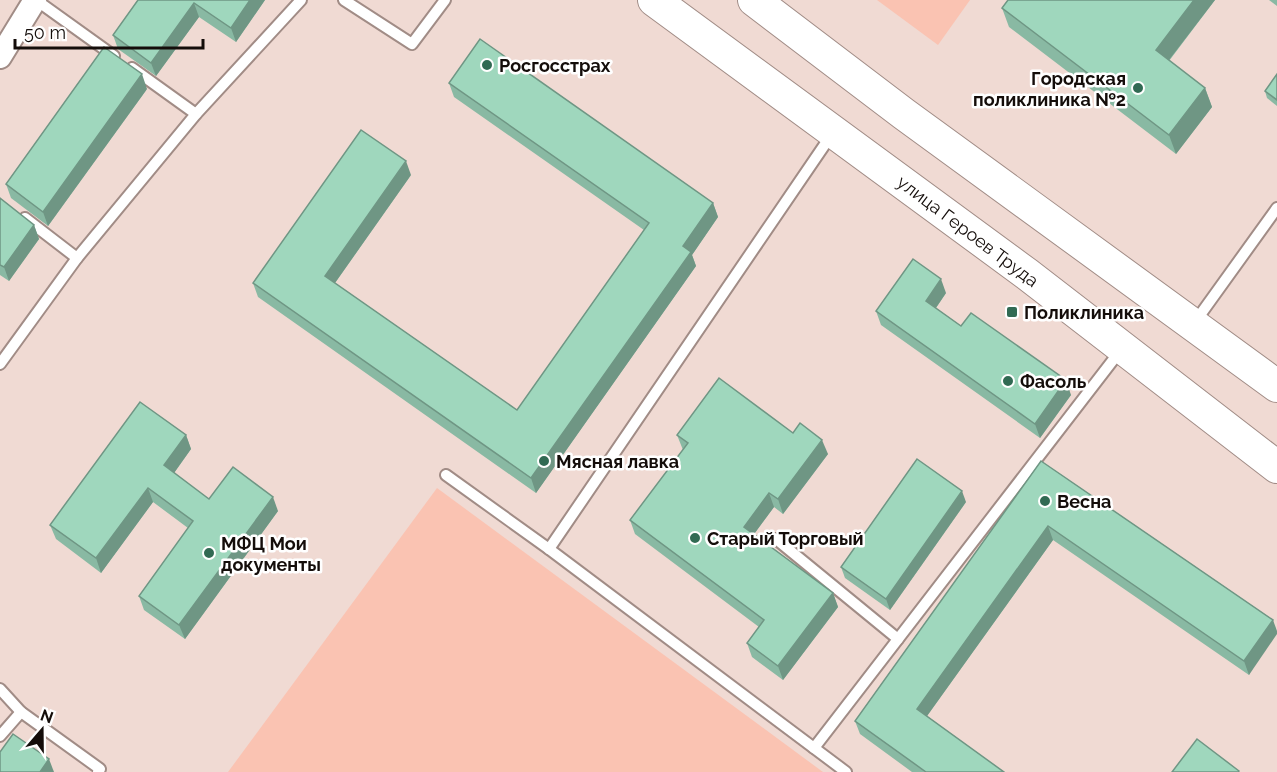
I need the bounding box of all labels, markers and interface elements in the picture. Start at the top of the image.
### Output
scale bar [15,12,202,50]
text: 50 m [24,22,66,43]
place label: Росгосстрах [499,55,611,76]
marker: Росгосстрах [480,58,494,72]
place label: Городская поликлиника №2 [973,68,1126,110]
marker: Городская поликлиника №2 [1131,81,1145,95]
street label: улица Героев Труда [893,171,1043,291]
place label: Поликлиника [1024,302,1144,323]
marker: Поликлиника [1005,305,1019,319]
place label: Фасоль [1020,371,1087,392]
marker: Фасоль [1001,374,1015,388]
place label: Мясная лавка [556,451,679,472]
marker: Мясная лавка [537,454,551,468]
place label: Весна [1057,491,1111,512]
marker: Весна [1038,494,1052,508]
place label: Старый Торговый [707,528,864,549]
marker: Старый Торговый [688,531,702,545]
place label: МФЦ Мои документы [221,533,321,575]
marker: МФЦ Мои документы [202,546,216,560]
north arrow [12,700,72,760]
text: N [38,705,56,727]

